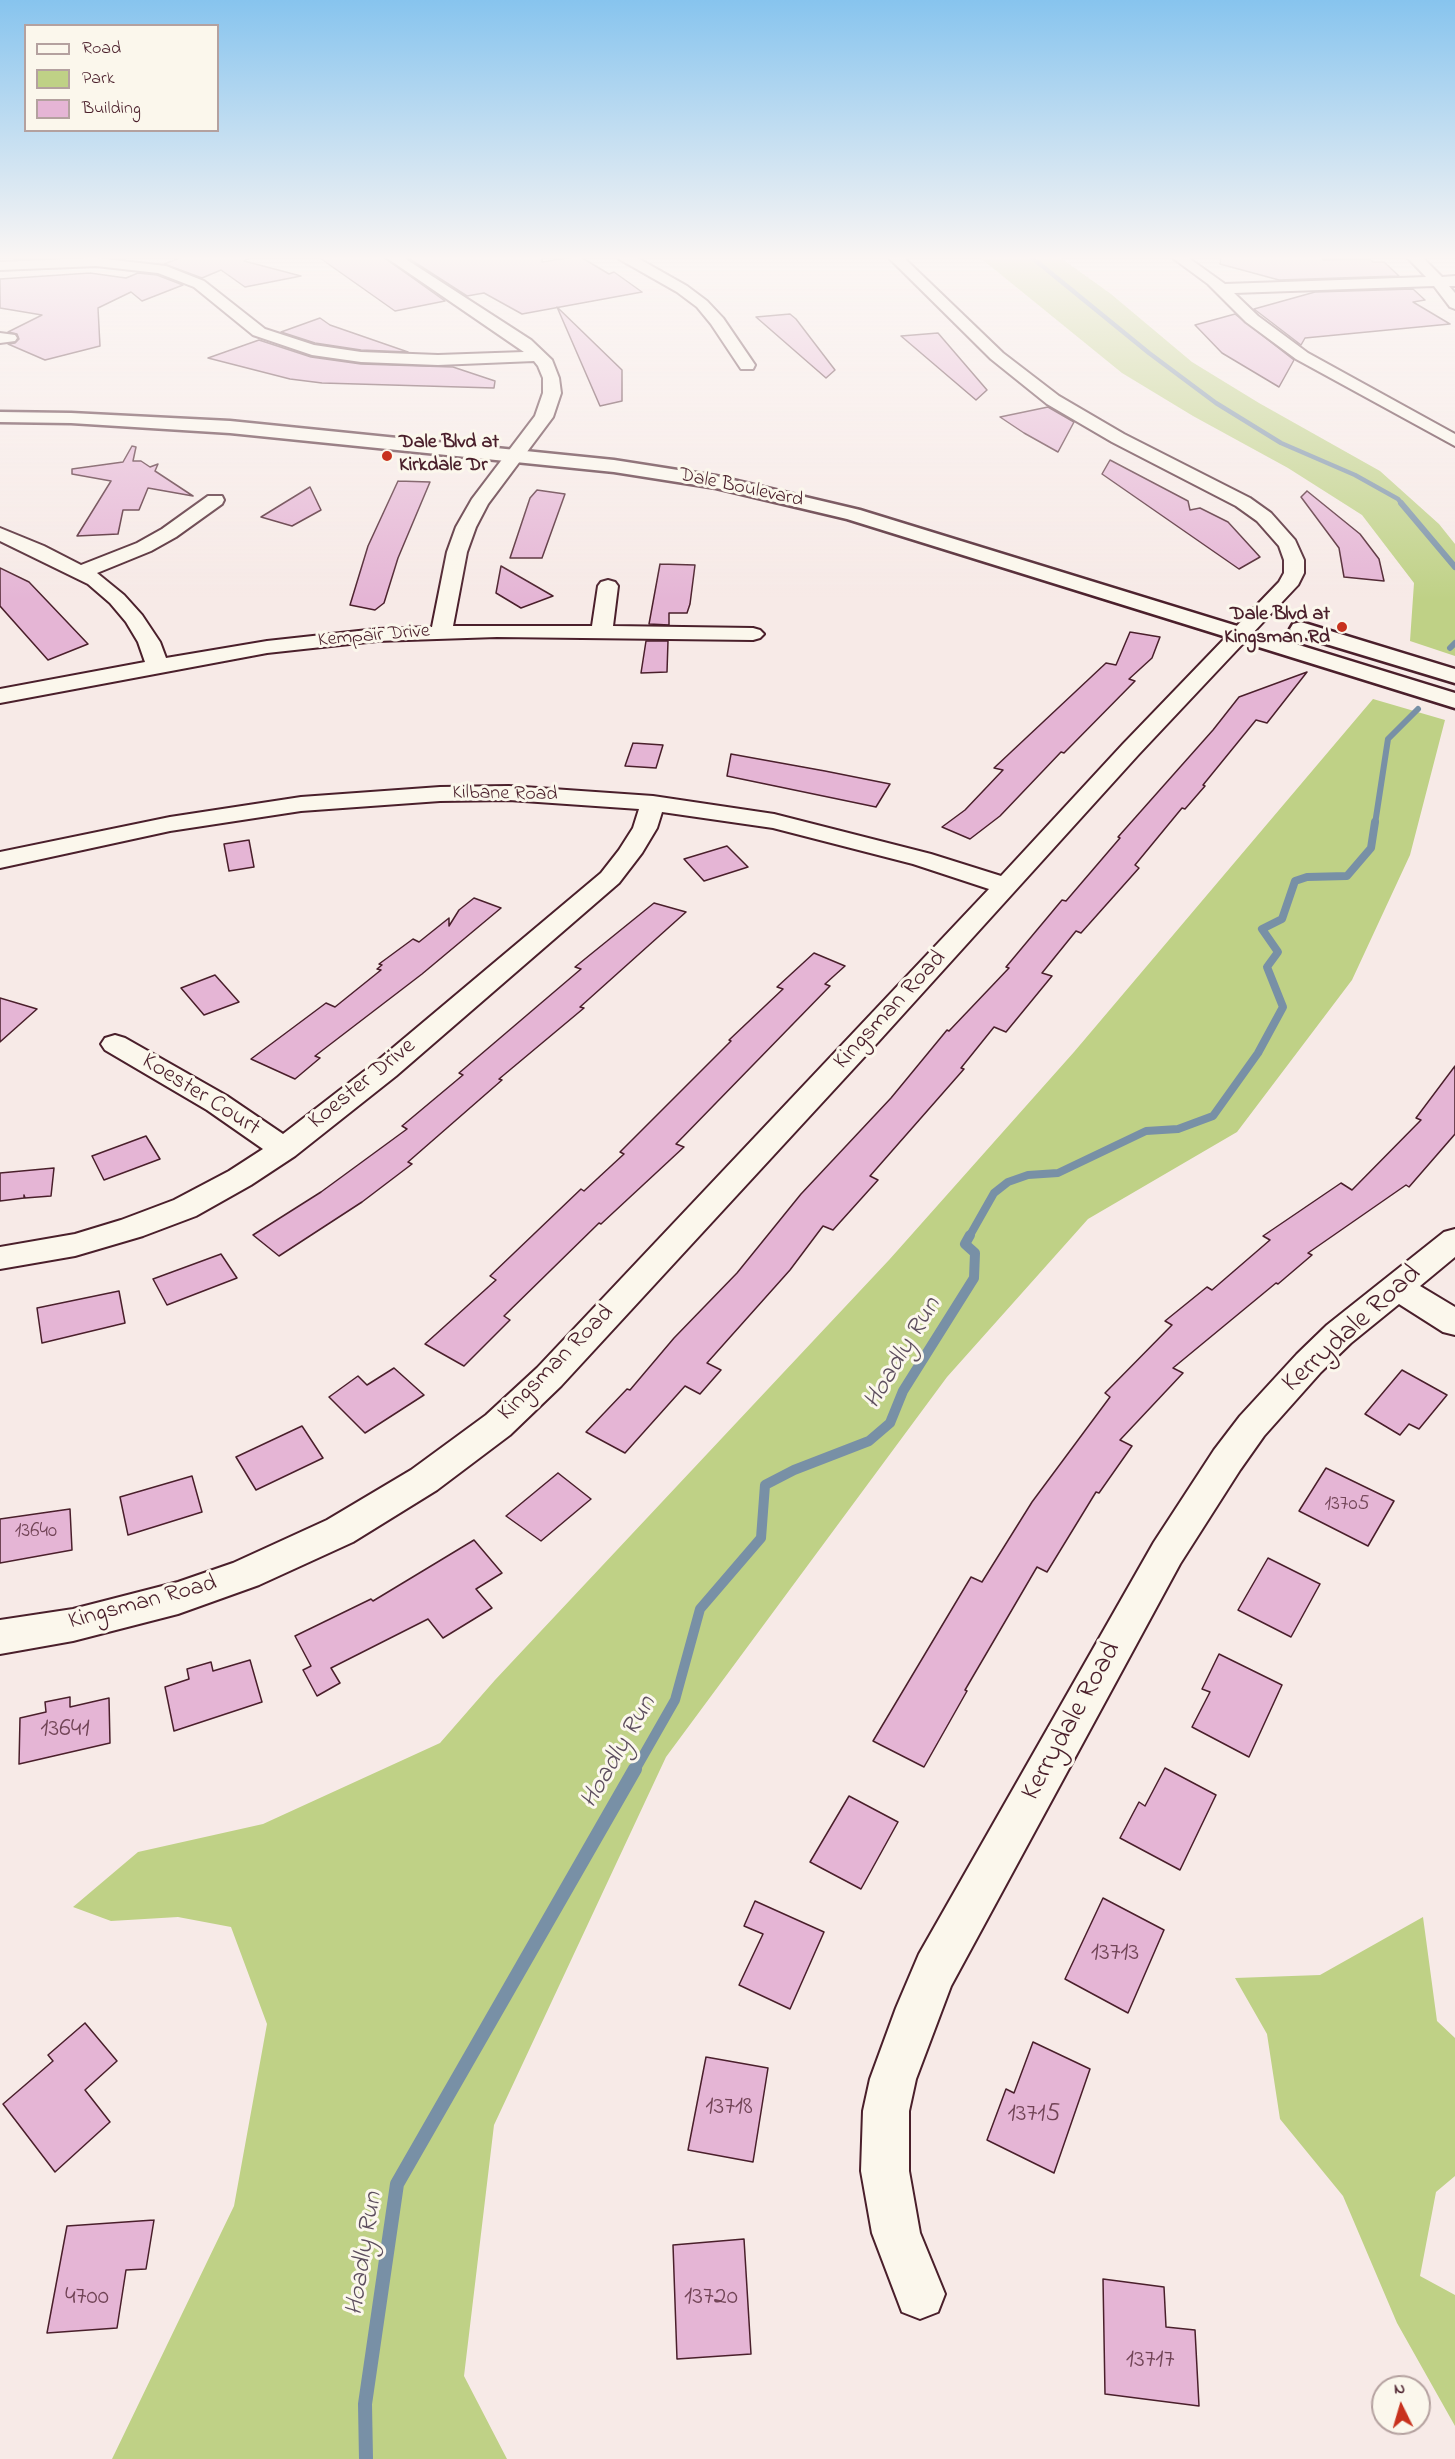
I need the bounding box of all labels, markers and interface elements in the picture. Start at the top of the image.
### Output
legend [24,24,219,132]
text: Road [82,36,121,62]
text: Park [82,66,115,92]
text: Building [82,96,141,122]
place label: Dale Blvd at Kirkdale Dr [399,432,499,479]
marker: Dale Blvd at Kirkdale Dr [380,449,394,463]
street label: Dale Boulevard [677,464,805,514]
place label: Dale Blvd at Kingsman Rd [1224,604,1330,651]
street label: Kempair Drive [317,620,431,654]
marker: Dale Blvd at Kingsman Rd [1335,620,1349,634]
street label: Kilbane Road [452,782,558,808]
street label: Kingsman Road [828,945,954,1077]
street label: Koester Drive [304,1033,422,1137]
street label: Koester Court [135,1048,265,1144]
street label: Kerrydale Road [1276,1259,1430,1401]
water label: Hoadly Run [859,1293,949,1415]
street label: Kingsman Road [493,1300,621,1428]
house number: 13705 [1324,1493,1370,1519]
house number: 13640 [15,1520,57,1546]
street label: Kingsman Road [66,1570,220,1638]
street label: Kerrydale Road [1016,1637,1130,1807]
water label: Hoadly Run [575,1691,665,1815]
house number: 13641 [40,1715,90,1747]
house number: 13713 [1091,1939,1139,1971]
house number: 13718 [705,2093,753,2125]
house number: 13715 [1008,2100,1060,2132]
water label: Hoadly Run [341,2190,391,2318]
house number: 4700 [65,2283,109,2315]
house number: 13720 [684,2283,738,2315]
house number: 13717 [1126,2346,1174,2378]
north arrow [1371,2375,1431,2435]
text: N [1393,2377,1406,2401]

